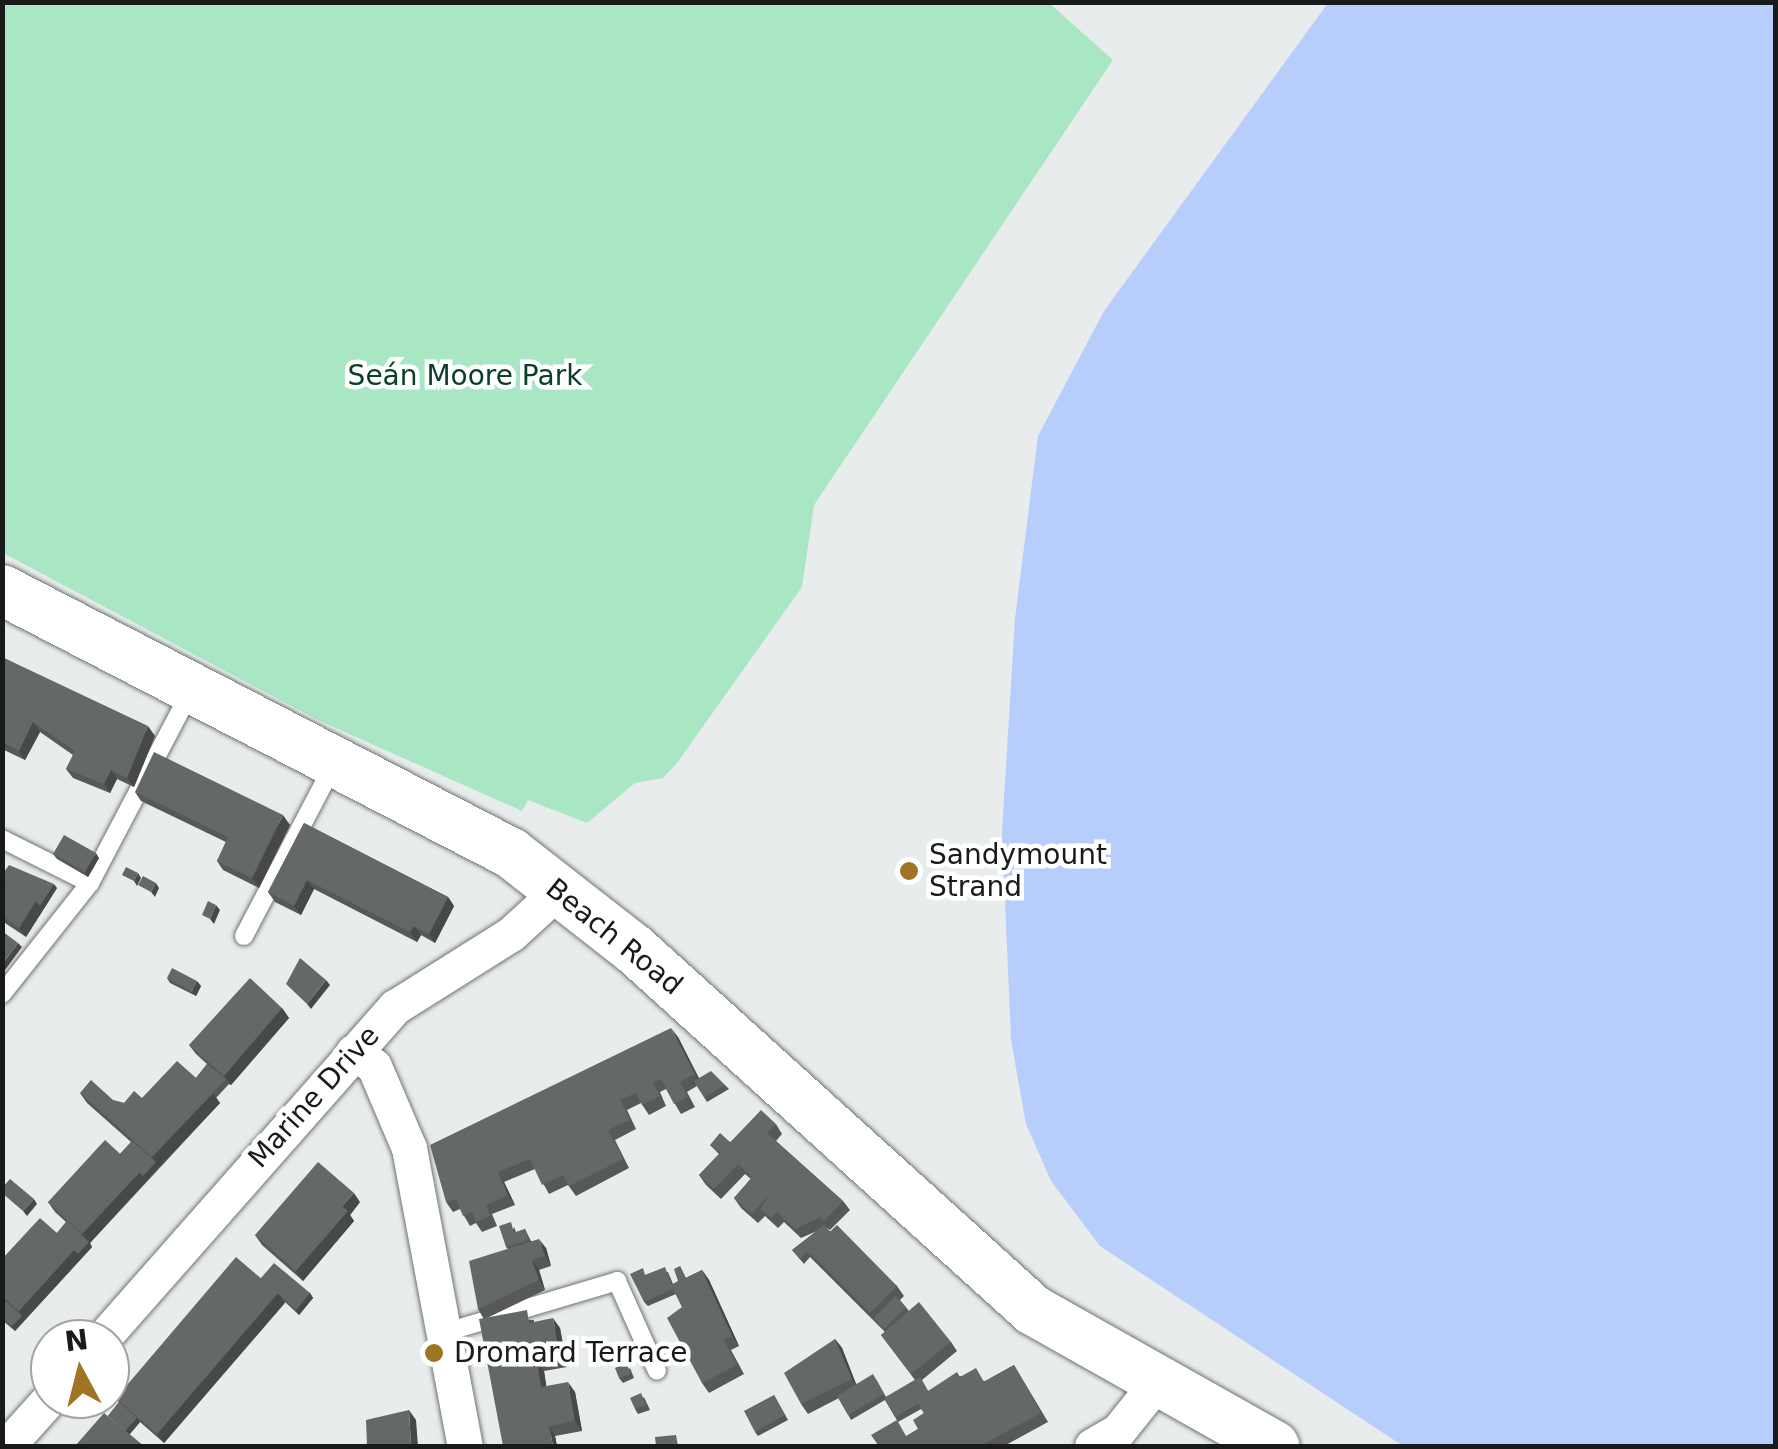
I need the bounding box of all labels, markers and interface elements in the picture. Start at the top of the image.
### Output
park label: Seán Moore Park [348,359,582,393]
place label: Sandymount Strand [929,838,1107,904]
marker: Sandymount Strand [898,860,920,882]
street label: Beach Road [539,872,689,1002]
street label: Marine Drive [242,1019,386,1175]
north arrow [30,1319,130,1419]
text: N [63,1323,90,1359]
place label: Dromard Terrace [454,1336,688,1370]
marker: Dromard Terrace [423,1342,445,1364]

